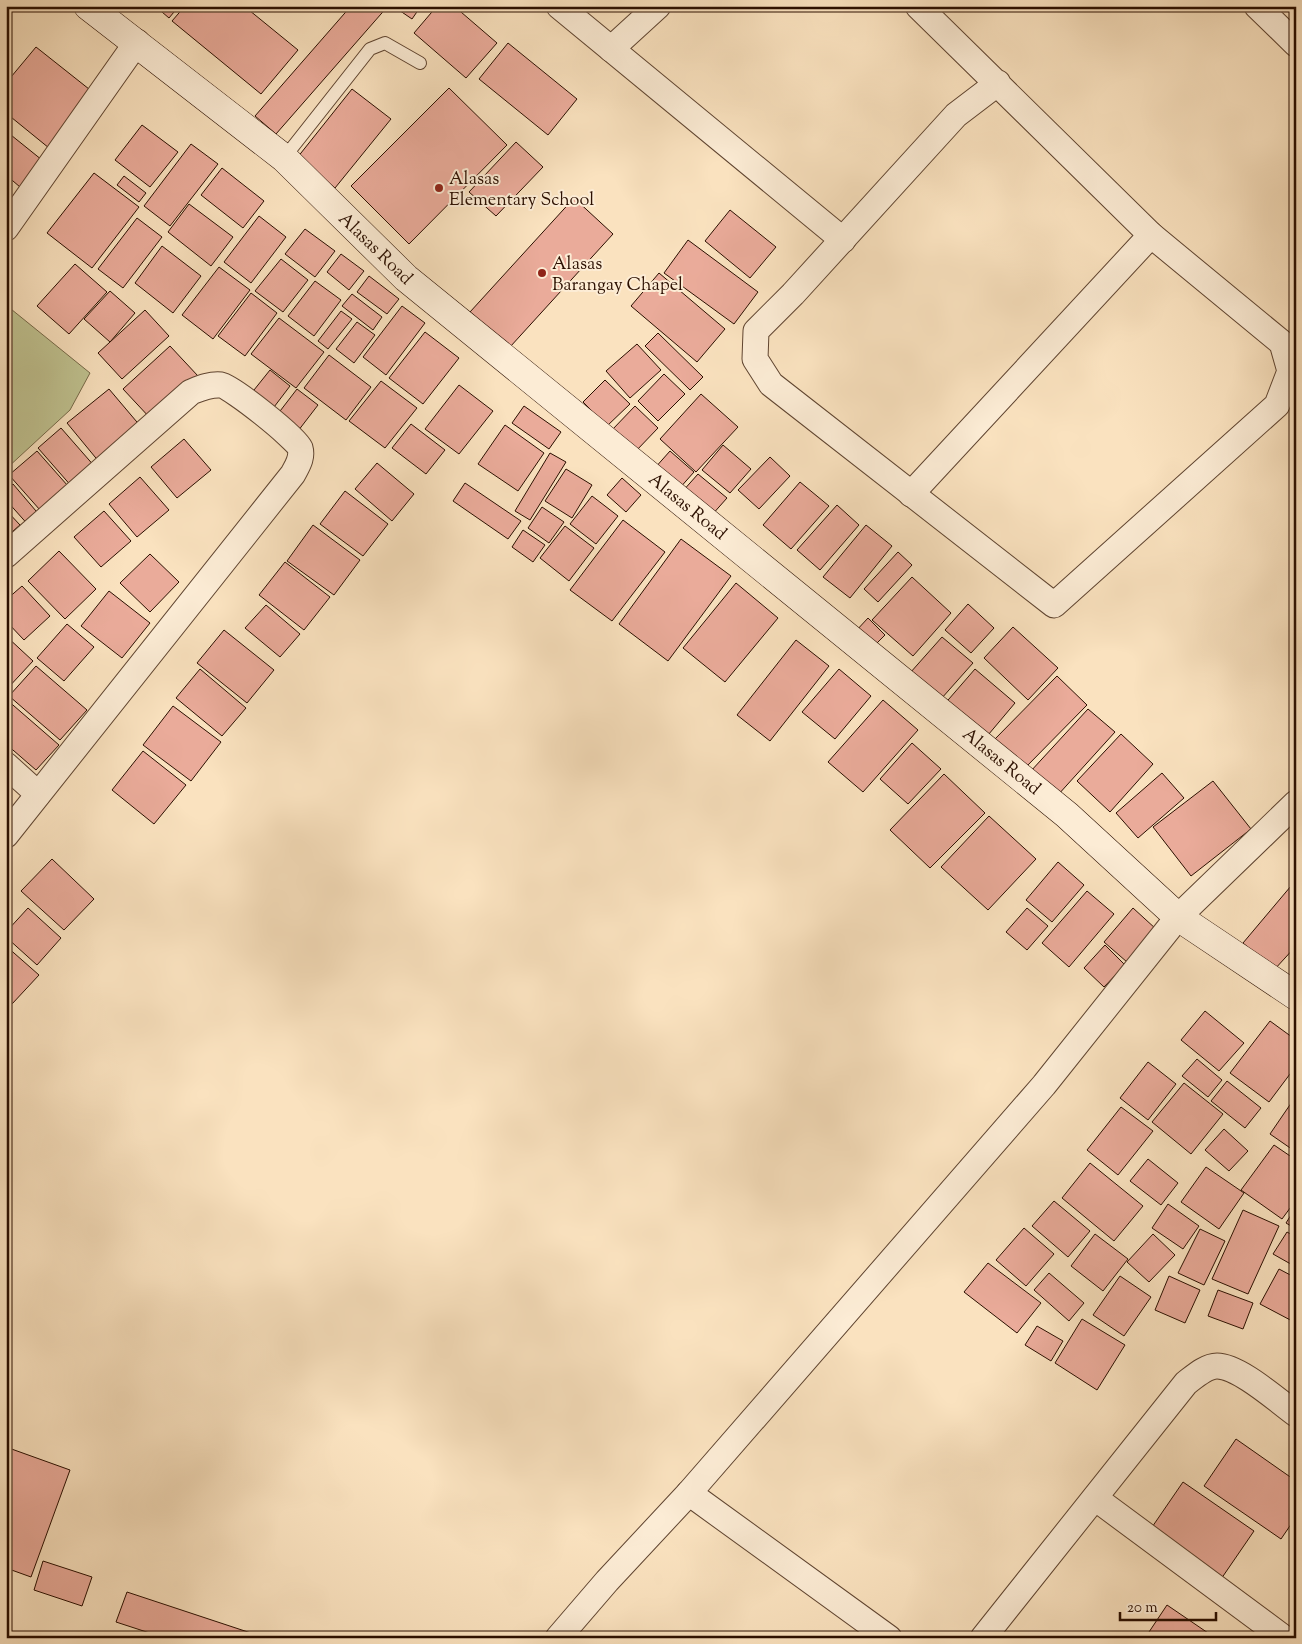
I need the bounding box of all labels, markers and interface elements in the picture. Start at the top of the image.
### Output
place label: Alasas Elementary School [449,167,594,214]
marker: Alasas Elementary School [433,182,445,194]
street label: Alasas Road [332,207,418,292]
place label: Alasas Barangay Chapel [552,252,683,299]
marker: Alasas Barangay Chapel [536,267,548,279]
street label: Alasas Road [642,468,732,547]
street label: Alasas Road [956,723,1046,802]
scale bar [1120,1589,1216,1621]
text: 20 m [1127,1598,1158,1619]

